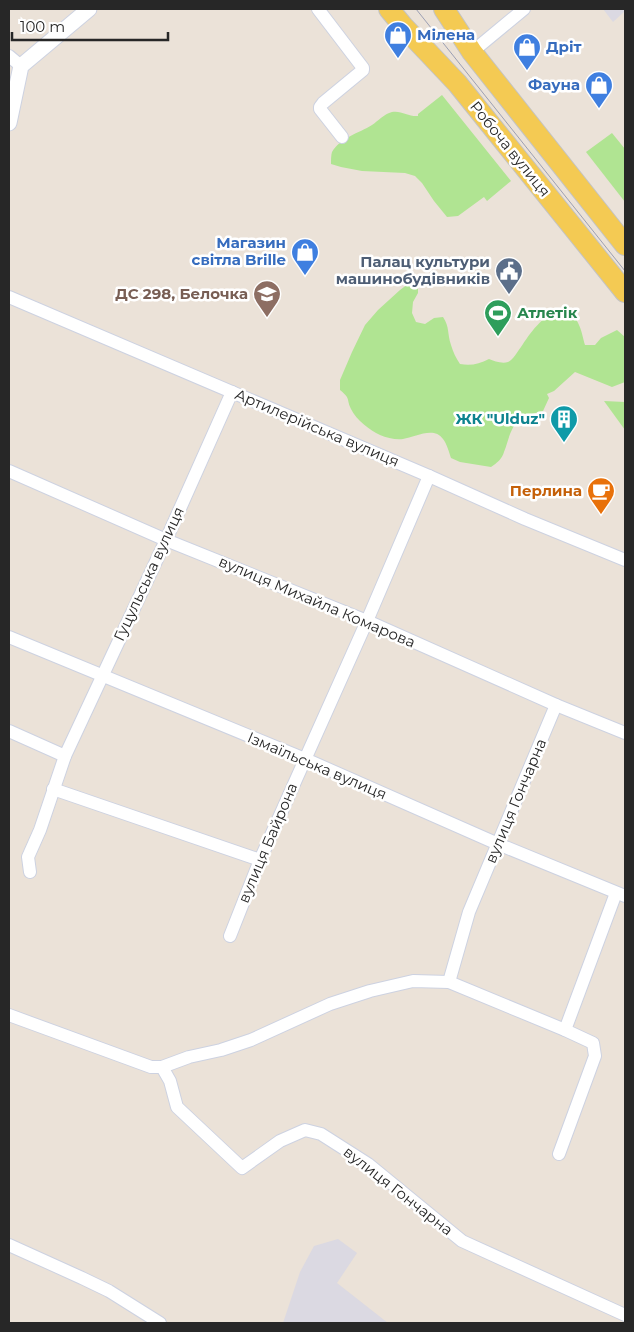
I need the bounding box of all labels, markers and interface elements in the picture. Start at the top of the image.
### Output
scale bar [12,10,169,42]
text: 100 m [20,17,65,36]
shop icon: Мілена [383,20,413,59]
place label: Мілена [417,25,475,44]
shop icon: Дріт [512,32,542,71]
place label: Дріт [546,37,581,56]
shop icon: Фауна [584,70,614,109]
place label: Фауна [528,75,580,94]
street label: Робоча вулиця [466,97,555,200]
place label: Магазин світла Brille [192,233,286,269]
shop icon: Магазин світла Brille [290,237,320,276]
place label: Палац культури машинобудівників [336,252,490,288]
public building icon: Палац культури машинобудівників [494,256,524,295]
school or university icon: ДС 298, Белочка [252,279,282,318]
place label: ДС 298, Белочка [115,284,248,303]
sports icon: Атлетік [483,298,513,337]
place label: Атлетік [517,303,578,322]
street label: Артилерійська вулиця [232,384,402,471]
building icon: ЖК "Ulduz" [549,404,579,443]
place label: ЖК "Ulduz" [456,409,545,428]
cafe icon: Перлина [586,476,616,515]
place label: Перлина [510,481,582,500]
street label: Гуцульська вулиця [109,504,188,644]
street label: вулиця Михайла Комарова [216,551,418,652]
street label: Ізмаїльська вулиця [245,728,390,804]
street label: вулиця Гончарна [481,736,550,866]
street label: вулиця Байрона [234,780,301,906]
street label: вулиця Гончарна [340,1142,457,1239]

